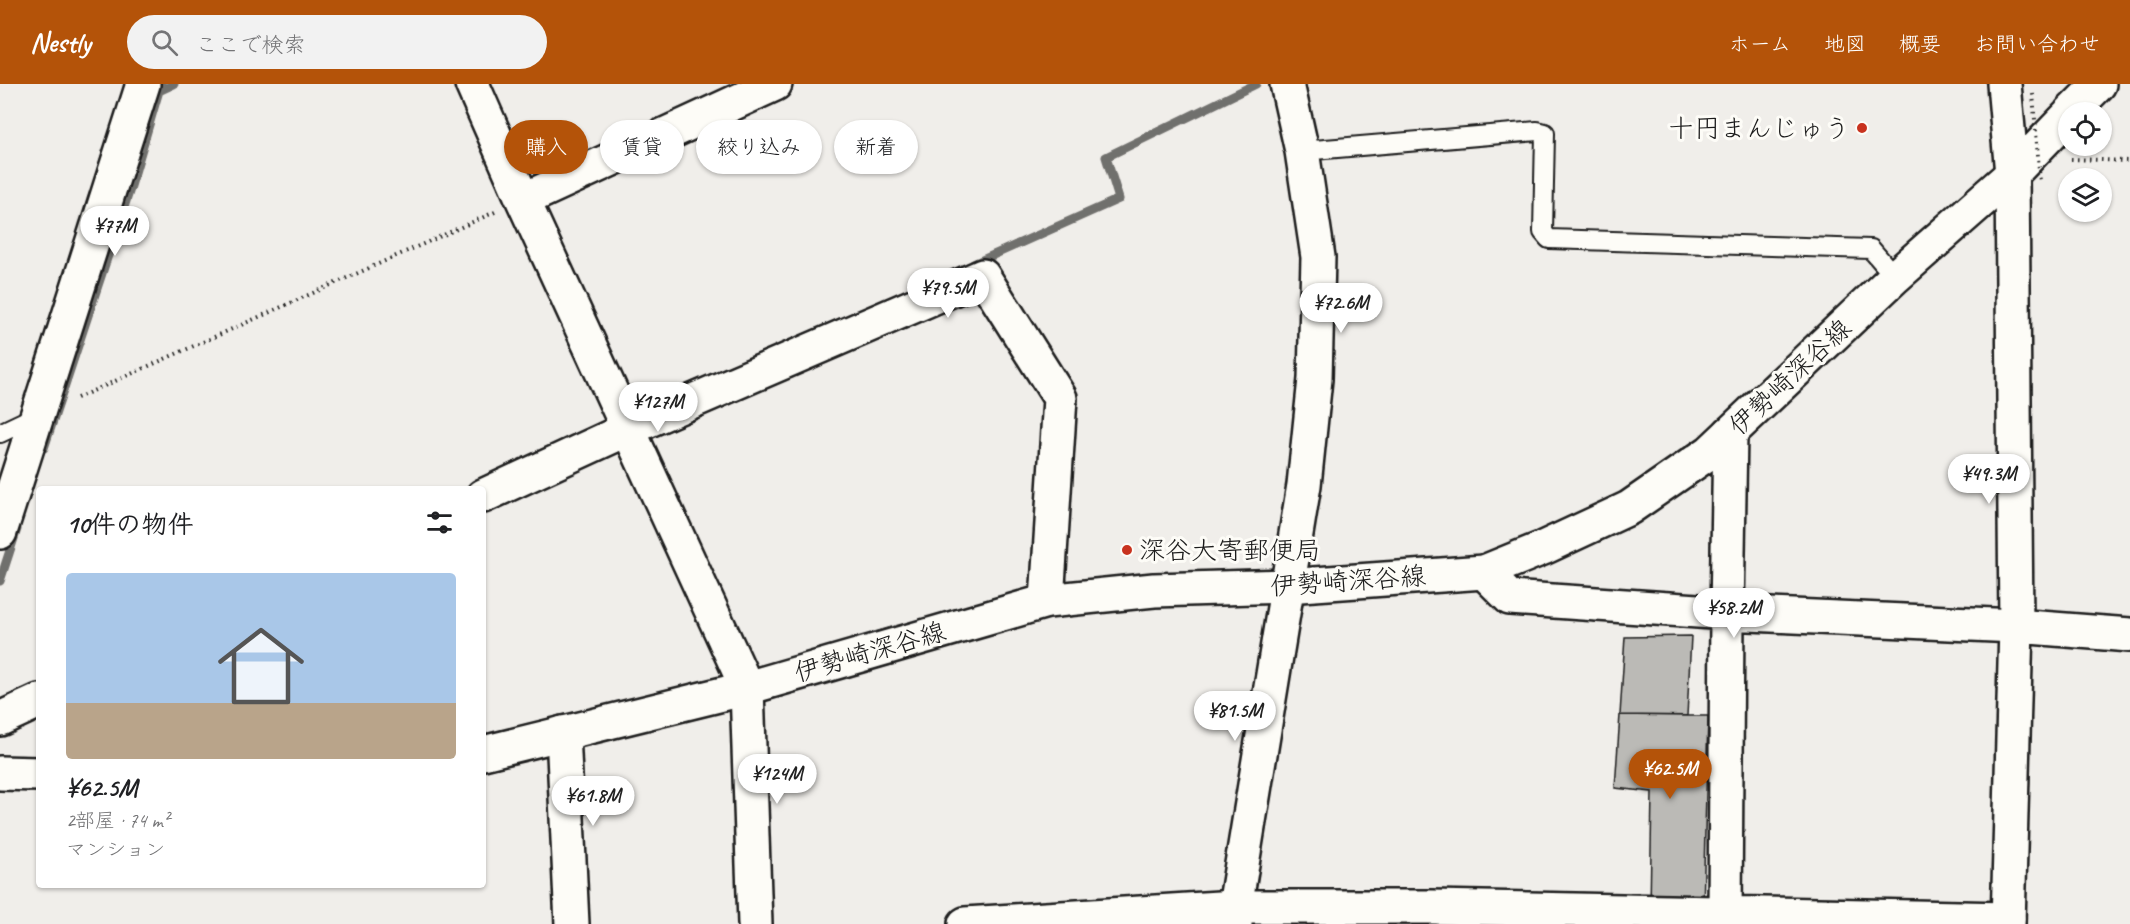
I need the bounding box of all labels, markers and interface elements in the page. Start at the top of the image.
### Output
search box [127,15,547,69]
text: Nestly [30,25,91,60]
icon: search [148,26,181,59]
text: ここで検索 [196,31,306,59]
text: ホーム [1729,31,1791,57]
text: 地図 [1824,31,1866,57]
text: 概要 [1899,31,1941,57]
text: お問い合わせ [1974,31,2100,57]
map controls [2058,102,2112,222]
button: locate [2058,102,2112,156]
place label: 十円まんじゅう [1668,112,1850,145]
chip: 購入 [504,120,588,174]
chip: 賃貸 [600,120,684,174]
chip: 絞り込み [696,120,822,174]
chip: 新着 [834,120,918,174]
marker: 十円まんじゅう [1855,121,1869,135]
button: layers [2058,168,2112,222]
pin: ¥77M [79,206,151,257]
text: ¥77M [94,213,136,238]
pin: ¥79.5M [899,268,997,319]
text: ¥79.5M [921,275,975,300]
pin: ¥72.6M [1292,283,1390,334]
text: ¥72.6M [1314,290,1368,315]
street label: 伊勢崎深谷線 [1722,312,1858,442]
pin: ¥127M [616,382,700,433]
text: ¥127M [633,389,683,414]
pin: ¥49.3M [1940,454,2038,505]
text: ¥49.3M [1962,461,2016,486]
icon: filters [423,506,456,539]
text: 10件の物件 [66,508,193,541]
place label: 深谷大寄郵便局 [1139,534,1321,567]
marker: 深谷大寄郵便局 [1120,543,1134,557]
street label: 伊勢崎深谷線 [1269,559,1427,603]
pin: ¥58.2M [1685,588,1783,639]
text: ¥58.2M [1707,595,1761,620]
icon: home [207,612,315,720]
street label: 伊勢崎深谷線 [790,615,950,689]
pin: ¥81.5M [1186,691,1284,742]
text: ¥81.5M [1208,698,1262,723]
pin: ¥62.5M [1621,749,1719,800]
pin: ¥124M [735,754,819,805]
text: ¥62.5M [1643,756,1697,781]
text: ¥124M [752,761,802,786]
text: ¥62.5M [66,771,137,804]
pin: ¥61.8M [544,776,642,827]
text: ¥61.8M [566,783,620,808]
text: 2部屋 · 74 m² [66,808,169,833]
text: マンション [66,837,165,862]

